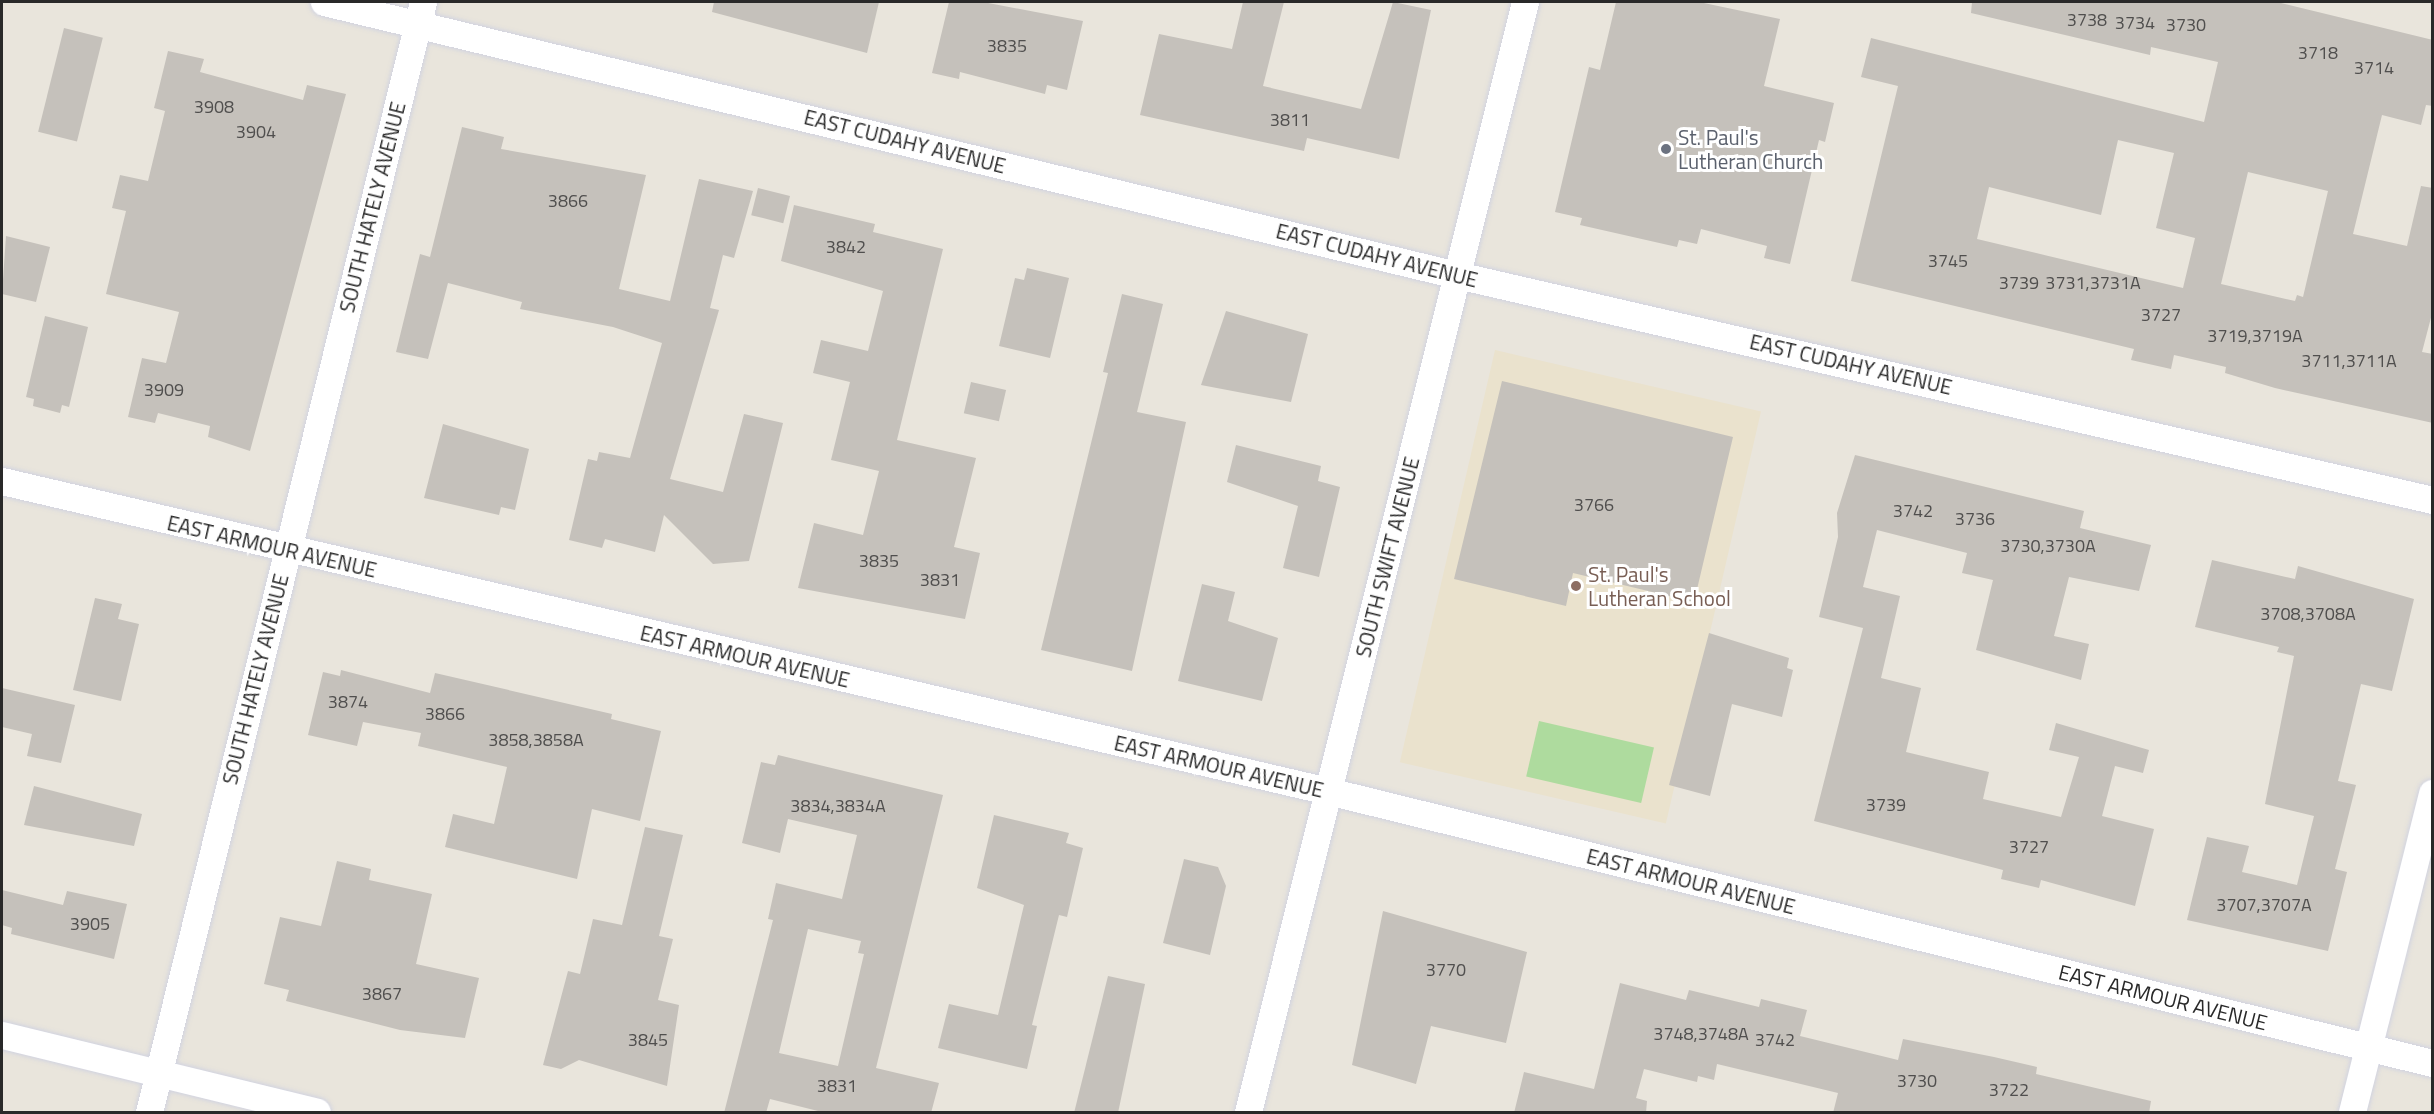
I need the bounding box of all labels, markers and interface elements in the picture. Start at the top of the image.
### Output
house number: 3738 [2067,9,2107,31]
house number: 3734 [2115,12,2155,34]
house number: 3730 [2166,14,2206,36]
house number: 3835 [987,35,1027,57]
house number: 3718 [2298,42,2338,64]
house number: 3714 [2354,57,2394,79]
house number: 3908 [194,96,234,118]
street label: SOUTH HATELY AVENUE [334,99,410,315]
street label: EAST CUDAHY AVENUE [802,104,1008,178]
house number: 3811 [1270,109,1310,131]
house number: 3904 [236,121,276,143]
place label: St. Paul's Lutheran Church [1678,124,1823,174]
marker: St. Paul's Lutheran Church [1659,142,1673,156]
house number: 3866 [548,190,588,212]
street label: EAST CUDAHY AVENUE [1274,218,1480,292]
house number: 3842 [826,236,866,258]
house number: 3745 [1928,250,1968,272]
house number: 3739 [1999,272,2039,294]
house number: 3731,3731A [2045,272,2141,294]
house number: 3727 [2141,304,2181,326]
house number: 3719,3719A [2207,325,2303,347]
street label: EAST CUDAHY AVENUE [1747,328,1955,400]
house number: 3711,3711A [2301,350,2397,372]
house number: 3909 [144,379,184,401]
street label: SOUTH SWIFT AVENUE [1350,454,1424,660]
house number: 3766 [1574,494,1614,516]
house number: 3742 [1893,500,1933,522]
house number: 3736 [1955,508,1995,530]
street label: EAST ARMOUR AVENUE [165,510,379,582]
house number: 3730,3730A [2000,535,2096,557]
house number: 3835 [859,550,899,572]
place label: St. Paul's Lutheran School [1588,561,1731,611]
house number: 3831 [920,569,960,591]
street label: SOUTH HATELY AVENUE [217,571,293,787]
marker: St. Paul's Lutheran School [1569,579,1583,593]
house number: 3708,3708A [2260,603,2356,625]
street label: EAST ARMOUR AVENUE [638,620,852,692]
house number: 3874 [328,691,368,713]
house number: 3866 [425,703,465,725]
house number: 3858,3858A [488,729,584,751]
street label: EAST ARMOUR AVENUE [1112,730,1326,802]
house number: 3739 [1866,794,1906,816]
house number: 3834,3834A [790,795,886,817]
house number: 3727 [2009,836,2049,858]
street label: EAST ARMOUR AVENUE [1584,843,1798,919]
house number: 3707,3707A [2216,894,2312,916]
house number: 3905 [70,913,110,935]
house number: 3770 [1426,959,1466,981]
street label: EAST ARMOUR AVENUE [2056,959,2270,1035]
house number: 3867 [362,983,402,1005]
house number: 3748,3748A [1653,1023,1749,1045]
house number: 3845 [628,1029,668,1051]
house number: 3742 [1755,1029,1795,1051]
house number: 3730 [1897,1070,1937,1092]
house number: 3831 [817,1075,857,1097]
house number: 3722 [1989,1079,2029,1101]

